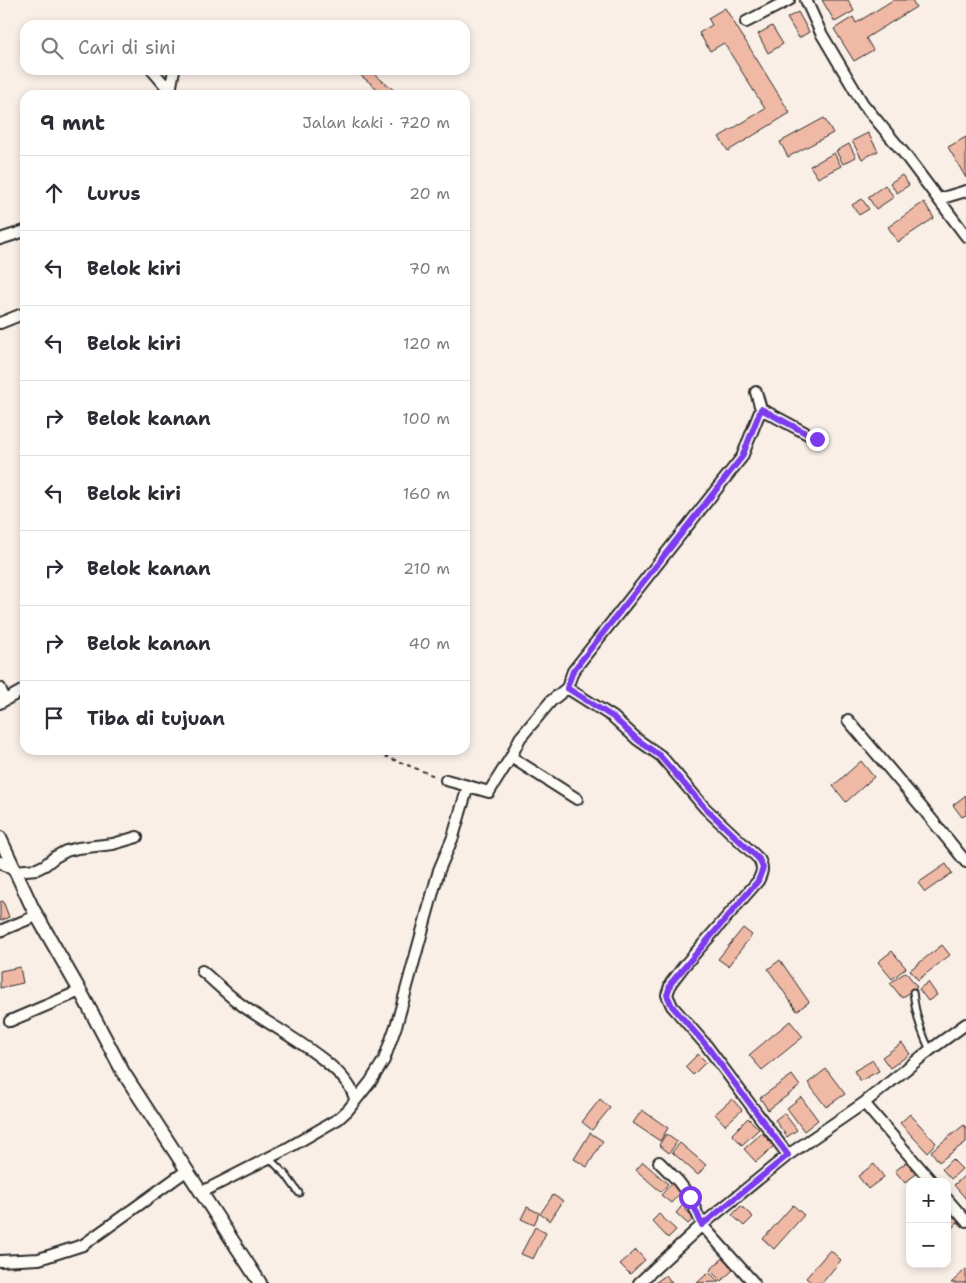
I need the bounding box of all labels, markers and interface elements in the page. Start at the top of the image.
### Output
search box [20,20,470,75]
icon: search [38,34,66,62]
text: Cari di sini [78,35,176,60]
text: 9 mnt [40,109,105,137]
text: Jalan kaki · 720 m [302,112,450,133]
icon: ahead [40,179,68,207]
text: Lurus [87,181,141,206]
text: 20 m [409,183,450,204]
icon: left [40,254,68,282]
text: Belok kiri [87,256,181,281]
text: 70 m [409,258,450,279]
icon: left [40,329,68,357]
text: Belok kiri [87,331,181,356]
text: 120 m [403,333,450,354]
icon: right [40,404,68,432]
text: Belok kanan [87,406,211,431]
text: 100 m [402,408,450,429]
route end [806,428,829,451]
icon: left [40,479,68,507]
text: Belok kiri [87,481,181,506]
text: 160 m [403,483,450,504]
icon: right [40,554,68,582]
text: Belok kanan [87,556,211,581]
text: 210 m [403,558,450,579]
icon: right [40,629,68,657]
text: Belok kanan [87,631,211,656]
text: 40 m [408,633,450,654]
icon: arrive [40,704,68,732]
text: Tiba di tujuan [87,706,225,731]
map controls [906,1178,951,1268]
button: + [906,1178,951,1223]
route start [679,1186,702,1209]
button: − [906,1223,951,1268]

